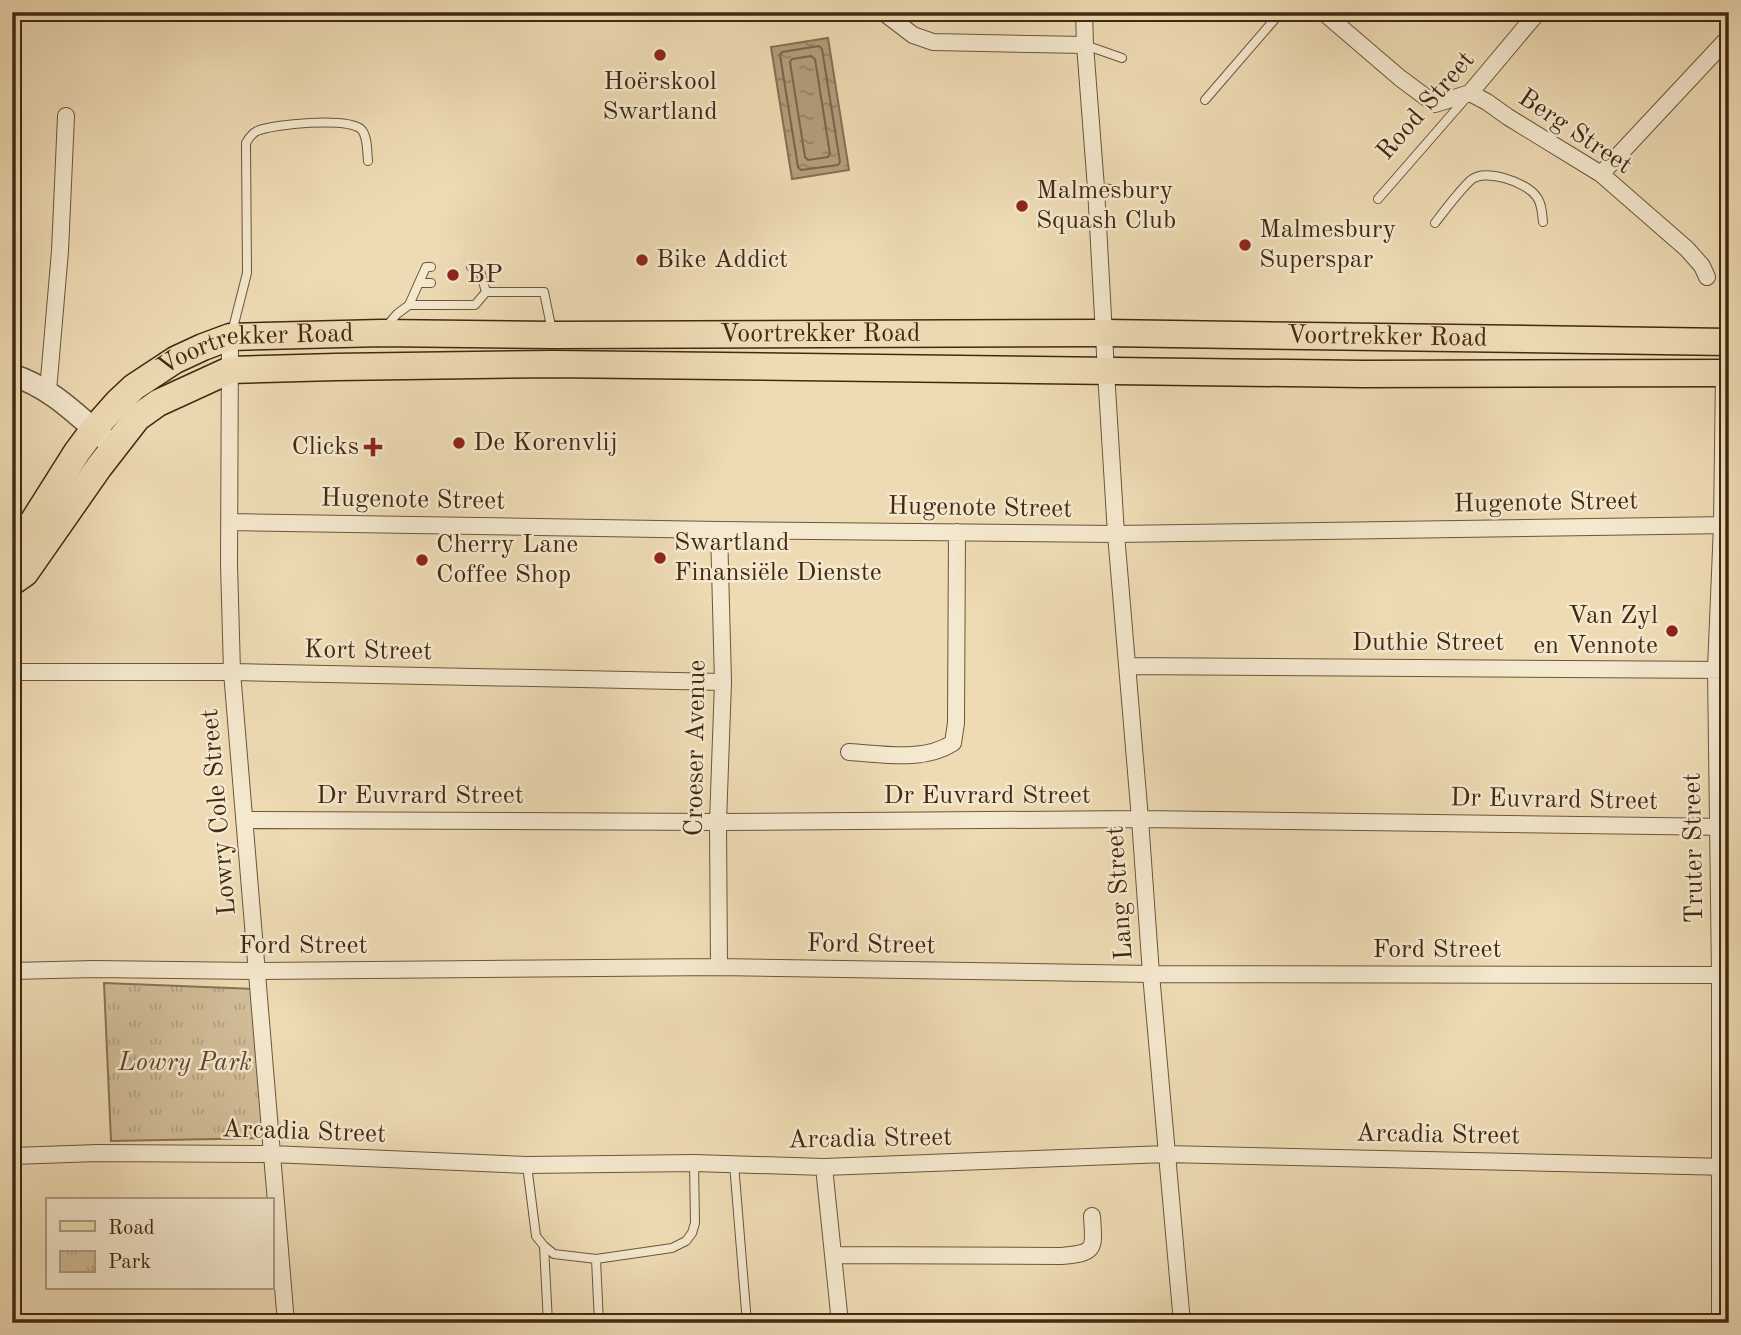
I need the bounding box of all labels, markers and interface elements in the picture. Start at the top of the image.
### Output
marker: Hoërskool Swartland [652,47,668,63]
street label: Rood Street [1372,47,1480,165]
place label: Hoërskool Swartland [602,69,718,125]
street label: Berg Street [1514,85,1636,179]
place label: Malmesbury Squash Club [1036,178,1176,234]
marker: Malmesbury Squash Club [1014,198,1030,214]
place label: Malmesbury Superspar [1259,217,1396,273]
marker: Malmesbury Superspar [1237,237,1253,253]
place label: Bike Addict [656,247,788,273]
marker: Bike Addict [634,252,650,268]
place label: BP [467,262,503,288]
marker: BP [445,267,461,283]
street label: Voortrekker Road [153,321,354,380]
street label: Voortrekker Road [720,321,921,347]
street label: Voortrekker Road [1287,323,1488,352]
place label: De Korenvlij [473,430,618,456]
place label: Clicks [291,434,359,460]
marker: De Korenvlij [451,435,467,451]
marker: Clicks [365,439,381,455]
street label: Hugenote Street [321,485,505,515]
street label: Hugenote Street [1454,488,1638,518]
street label: Hugenote Street [888,493,1072,523]
place label: Swartland Finansiële Dienste [674,530,882,586]
place label: Cherry Lane Coffee Shop [436,532,578,588]
marker: Swartland Finansiële Dienste [652,550,668,566]
marker: Cherry Lane Coffee Shop [414,552,430,568]
place label: Van Zyl en Vennote [1533,603,1658,659]
marker: Van Zyl en Vennote [1664,623,1680,639]
street label: Duthie Street [1352,630,1504,656]
street label: Kort Street [304,637,432,665]
street label: Croeser Avenue [681,659,711,837]
street label: Lowry Cole Street [197,708,241,916]
street label: Truter Street [1680,772,1708,924]
street label: Dr Euvrard Street [316,783,524,809]
street label: Dr Euvrard Street [883,783,1091,809]
street label: Dr Euvrard Street [1450,785,1658,815]
street label: Lang Street [1102,825,1138,961]
street label: Ford Street [806,931,936,959]
street label: Ford Street [238,933,368,959]
street label: Ford Street [1372,937,1502,963]
park label: Lowry Park [117,1050,252,1076]
street label: Arcadia Street [221,1116,387,1148]
street label: Arcadia Street [1356,1121,1520,1149]
street label: Arcadia Street [788,1125,952,1153]
legend [46,1198,273,1290]
text: Road [108,1218,155,1239]
text: Park [108,1252,151,1273]

